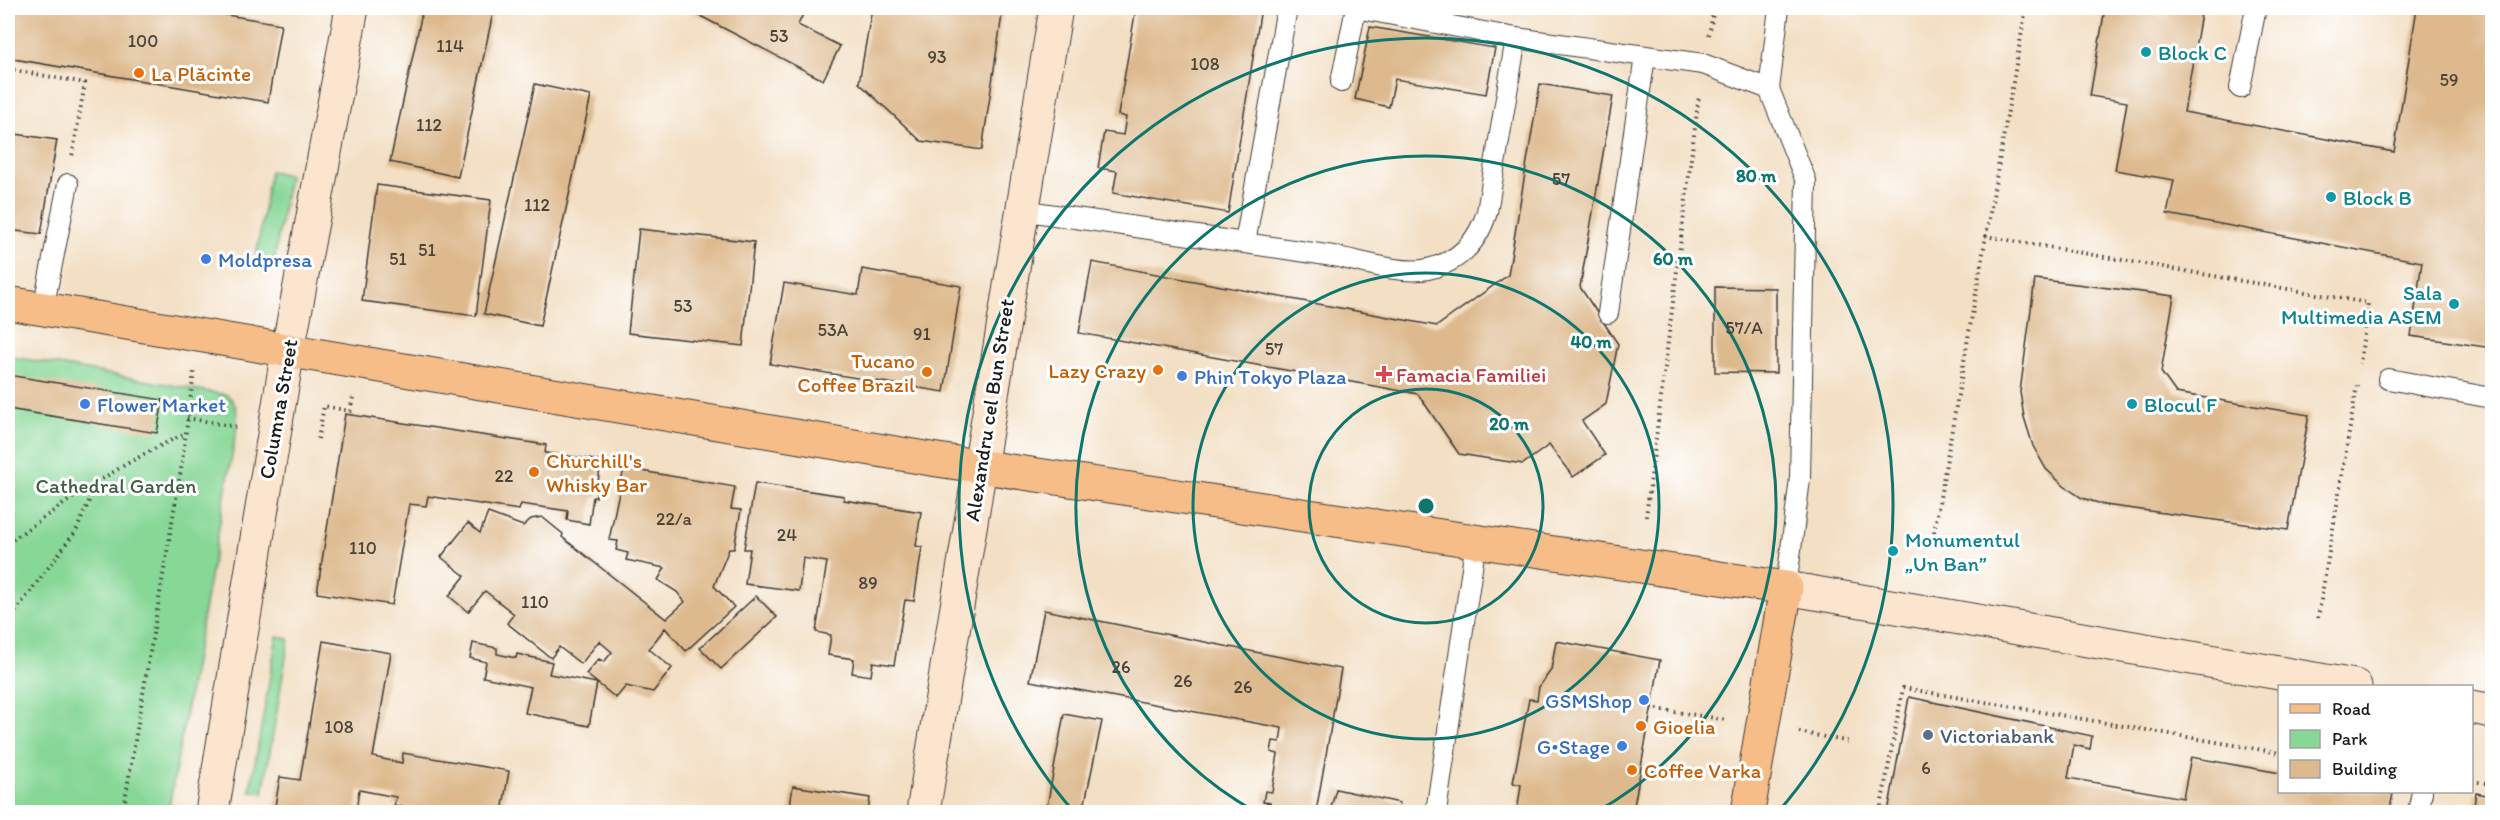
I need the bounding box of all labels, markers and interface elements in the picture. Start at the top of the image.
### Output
house number: 53 [769,25,789,47]
house number: 100 [128,30,158,52]
house number: 114 [436,35,464,57]
place label: Block C [2158,40,2227,65]
marker: Block C [2139,45,2153,59]
house number: 93 [927,46,947,68]
house number: 108 [1190,53,1220,75]
place label: La Plăcinte [151,61,251,86]
marker: La Plăcinte [132,66,146,80]
house number: 59 [2440,69,2458,91]
house number: 112 [416,114,443,136]
text: 80 m [1736,165,1777,187]
house number: 57 [1552,168,1570,190]
place label: Block B [2343,185,2412,210]
marker: Block B [2324,190,2338,204]
house number: 112 [524,194,551,216]
house number: 51 [418,239,436,261]
place label: Moldpresa [218,247,312,272]
house number: 51 [389,248,407,270]
text: 60 m [1653,248,1694,270]
marker: Moldpresa [199,252,213,266]
place label: Sala Multimedia ASEM [2281,280,2442,329]
house number: 53 [673,295,693,317]
street label: Alexandru cel Bun Street [959,297,1019,523]
marker: Sala Multimedia ASEM [2447,297,2461,311]
house number: 57/A [1725,317,1763,339]
house number: 53A [818,319,849,341]
house number: 91 [913,323,931,345]
text: 40 m [1570,331,1612,353]
street label: Columna Street [253,337,303,481]
house number: 57 [1265,338,1283,360]
place label: Tucano Coffee Brazil [797,348,915,397]
place label: Lazy Crazy [1048,358,1146,383]
place label: Famacia Familiei [1396,362,1546,387]
marker: Lazy Crazy [1151,363,1165,377]
place label: Phin Tokyo Plaza [1194,364,1346,389]
marker: Tucano Coffee Brazil [920,365,934,379]
marker: Famacia Familiei [1377,367,1391,381]
marker: Phin Tokyo Plaza [1175,369,1189,383]
place label: Flower Market [97,392,226,417]
place label: Blocul F [2144,392,2217,417]
marker: Flower Market [78,397,92,411]
marker: Blocul F [2125,397,2139,411]
text: 20 m [1489,413,1530,435]
place label: Churchill's Whisky Bar [546,448,647,497]
house number: 22 [495,465,514,487]
marker: Churchill's Whisky Bar [527,465,541,479]
park label: Cathedral Garden [36,473,196,498]
centre of rings [1416,496,1436,516]
house number: 22/a [656,508,693,530]
house number: 24 [777,524,797,546]
place label: Monumentul „Un Ban” [1905,527,2020,576]
house number: 110 [349,537,377,559]
marker: Monumentul „Un Ban” [1886,544,1900,558]
house number: 89 [858,572,878,594]
house number: 110 [521,591,549,613]
house number: 26 [1112,656,1131,678]
house number: 26 [1174,670,1193,692]
house number: 26 [1234,676,1253,698]
legend [2278,685,2473,793]
place label: GSMShop [1545,688,1632,713]
marker: GSMShop [1637,693,1651,707]
text: Road [2332,698,2371,720]
place label: Gioelia [1653,714,1715,739]
house number: 108 [324,716,354,738]
marker: Gioelia [1634,719,1648,733]
place label: Victoriabank [1940,723,2054,748]
marker: Victoriabank [1921,728,1935,742]
text: Park [2332,728,2367,750]
place label: G•Stage [1537,734,1610,759]
marker: G•Stage [1615,739,1629,753]
house number: 6 [1921,757,1931,779]
place label: Coffee Varka [1644,758,1761,783]
text: Building [2332,758,2398,780]
marker: Coffee Varka [1625,763,1639,777]

